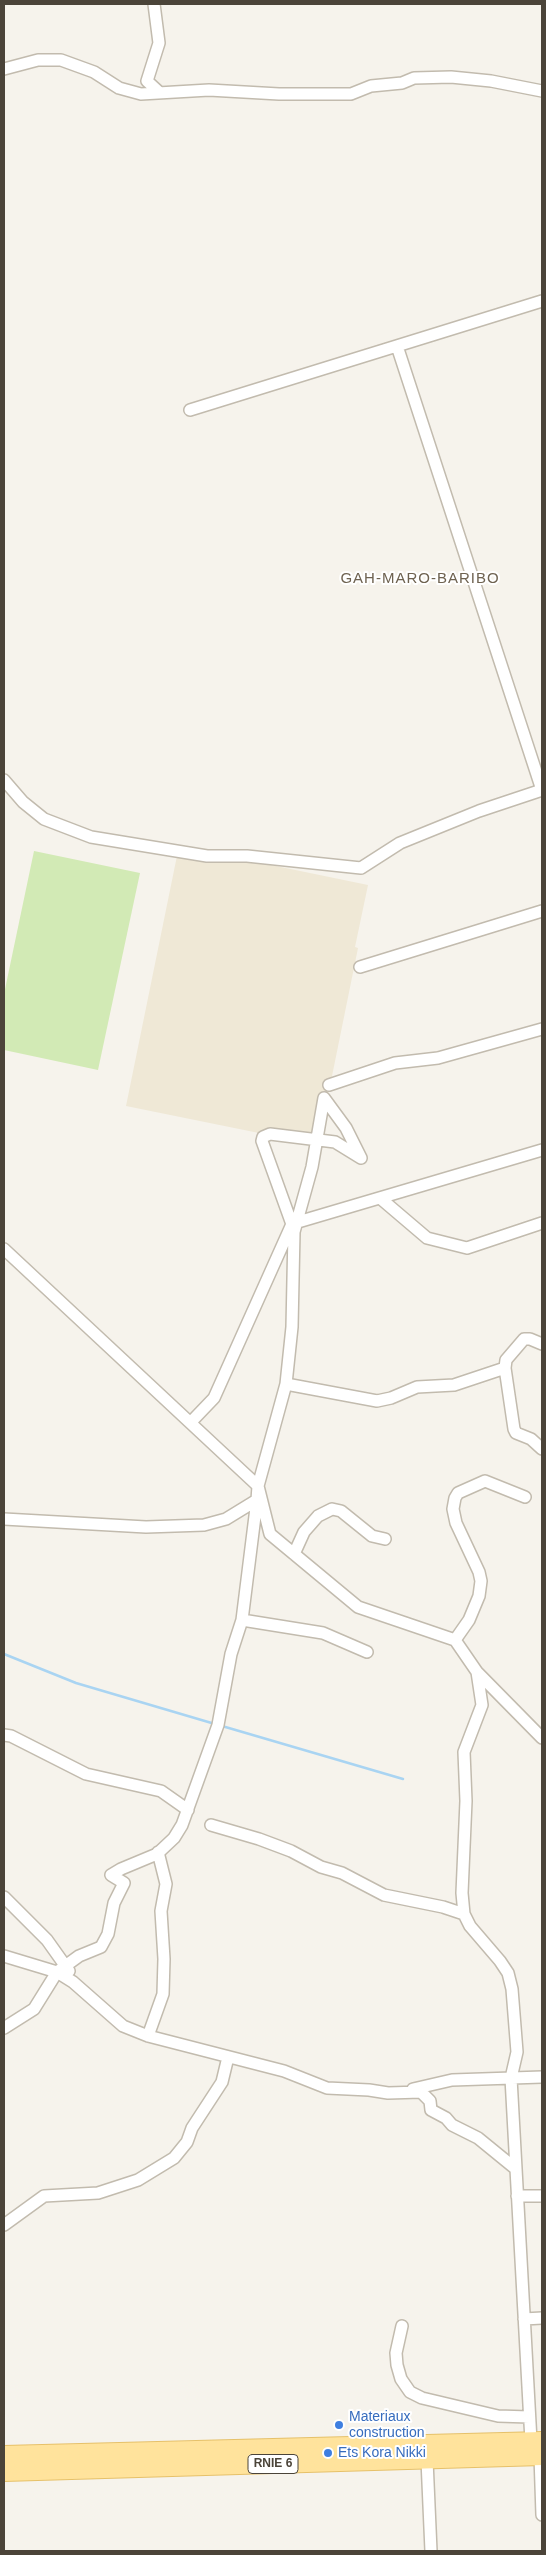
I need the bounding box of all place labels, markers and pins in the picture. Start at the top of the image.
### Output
place label: Materiaux construction [349,2409,424,2442]
marker: Materiaux construction [333,2419,345,2431]
place label: Ets Kora Nikki [338,2445,426,2461]
marker: Ets Kora Nikki [322,2447,334,2459]

